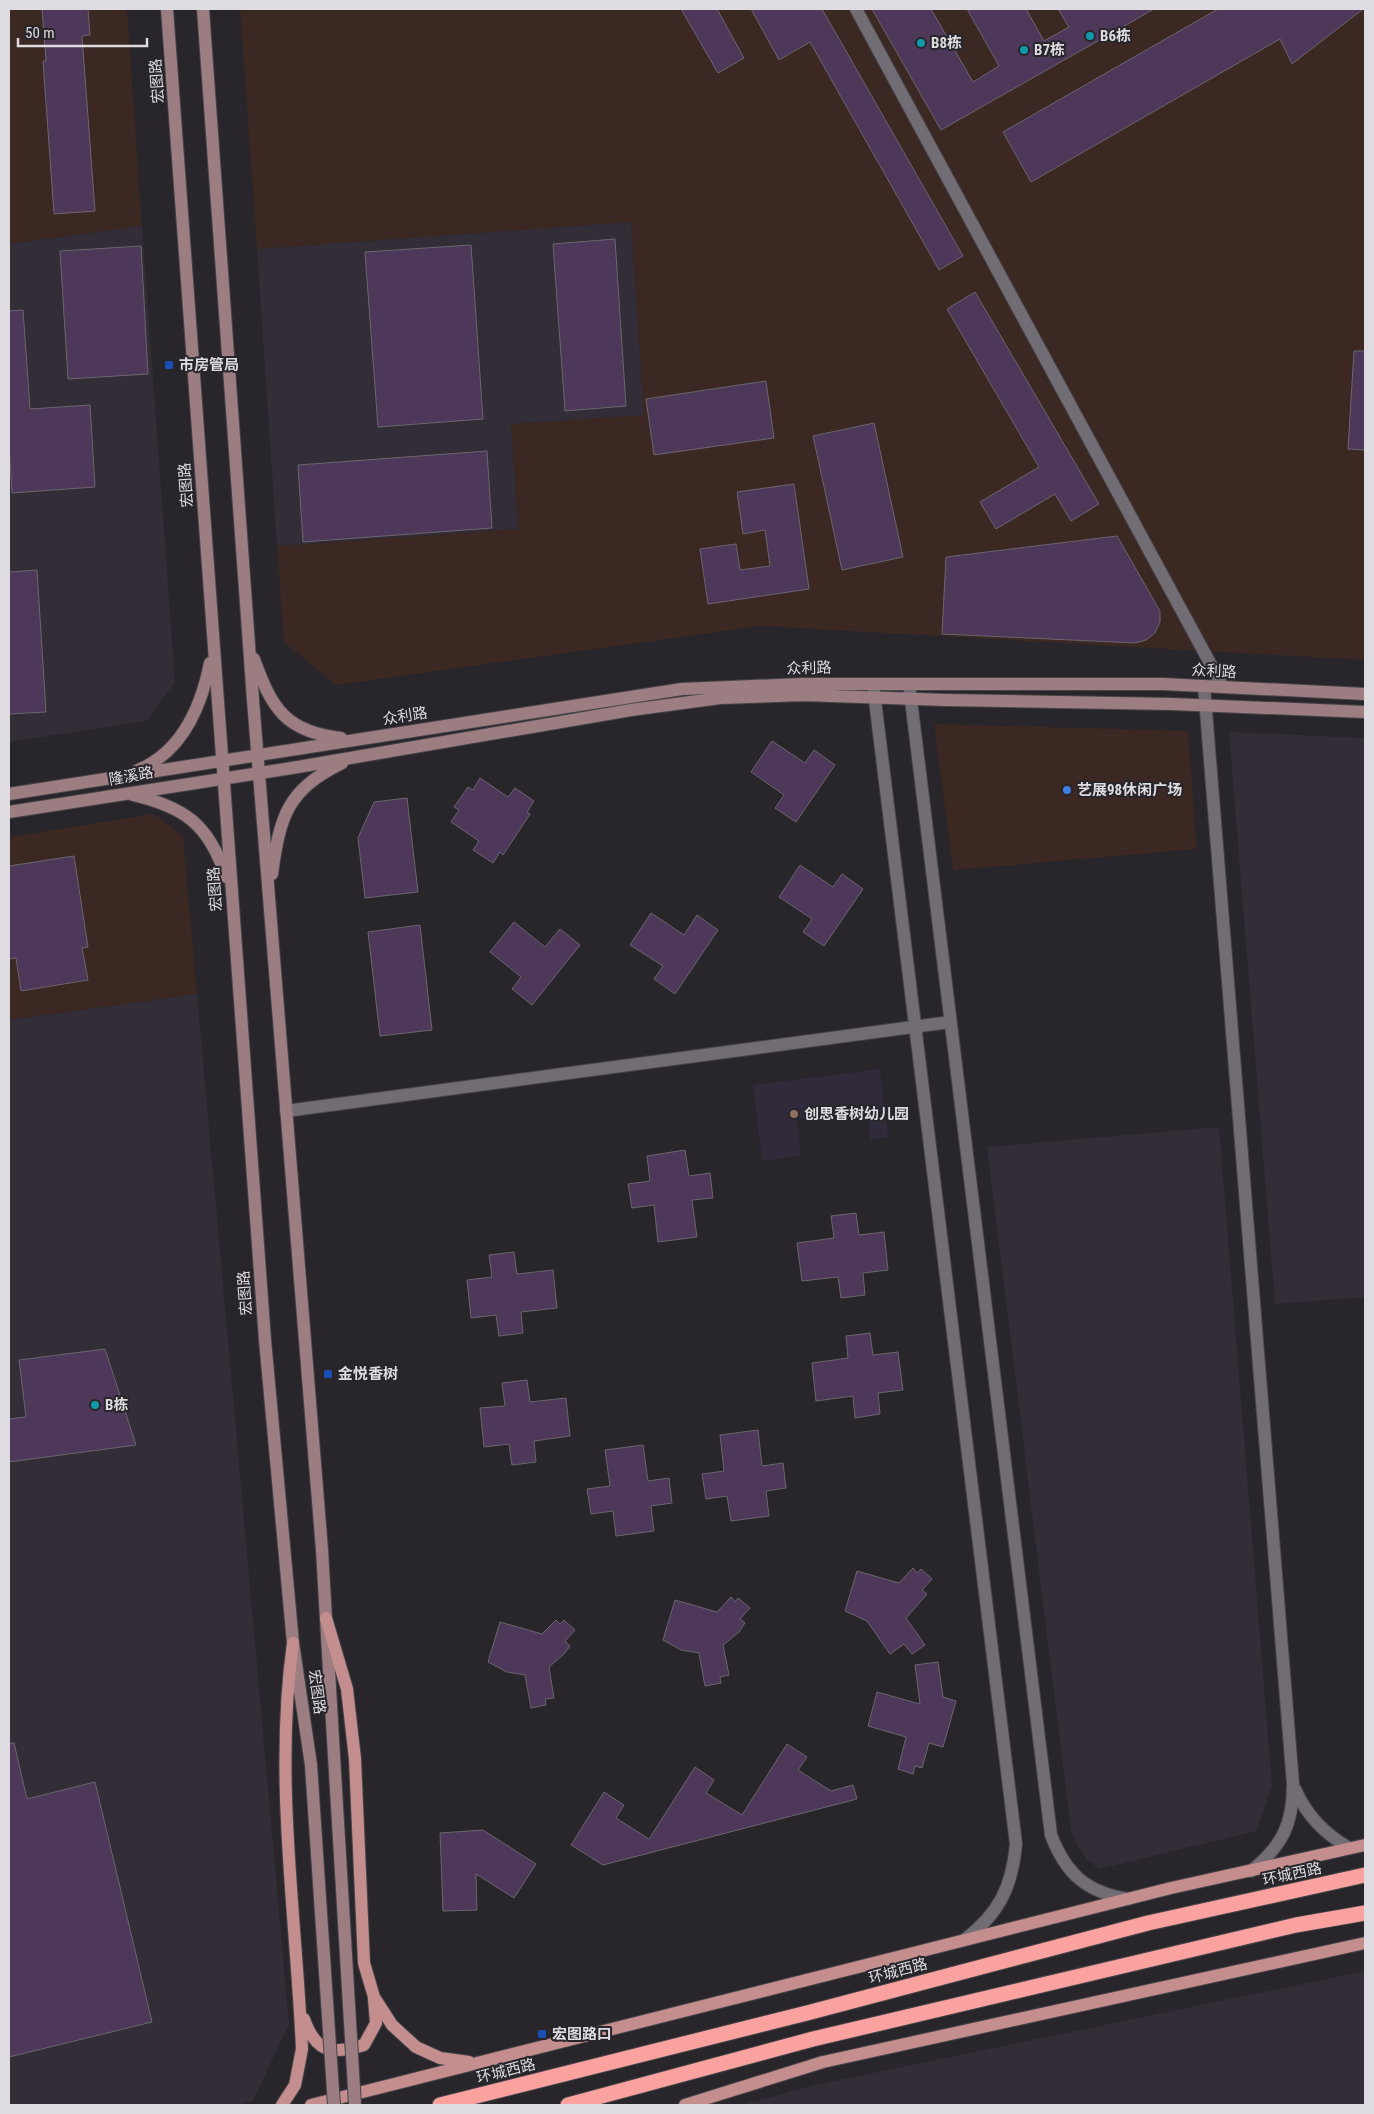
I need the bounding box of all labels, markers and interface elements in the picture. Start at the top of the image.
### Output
scale bar [18,15,146,47]
text: 50 m [25,24,55,42]
place label: B6栋 [1100,27,1131,45]
marker: B6栋 [1084,30,1096,42]
place label: B8栋 [931,34,962,52]
marker: B8栋 [915,37,927,49]
place label: B7栋 [1034,41,1065,59]
marker: B7栋 [1018,44,1030,56]
street label: 宏图路 [146,58,168,104]
place label: 市房管局 [179,356,239,374]
marker: 市房管局 [163,359,175,371]
street label: 宏图路 [175,462,197,508]
street label: 众利路 [786,659,832,677]
street label: 众利路 [1191,661,1237,681]
street label: 众利路 [381,704,429,728]
street label: 隆溪路 [107,763,155,789]
place label: 艺展98休闲广场 [1077,781,1182,799]
marker: 艺展98休闲广场 [1061,784,1073,796]
street label: 宏图路 [204,866,226,912]
place label: 创思香树幼儿园 [804,1105,909,1123]
marker: 创思香树幼儿园 [788,1108,800,1120]
street label: 宏图路 [234,1270,256,1316]
place label: 金悦香树 [338,1365,398,1383]
marker: 金悦香树 [322,1368,334,1380]
place label: B栋 [105,1396,128,1414]
marker: B栋 [89,1399,101,1411]
street label: 宏图路 [305,1668,329,1716]
street label: 环城西路 [1261,1859,1323,1889]
street label: 环城西路 [867,1955,929,1987]
place label: 宏图路口 [552,2025,612,2043]
marker: 宏图路口 [536,2028,548,2040]
street label: 环城西路 [475,2055,537,2087]

